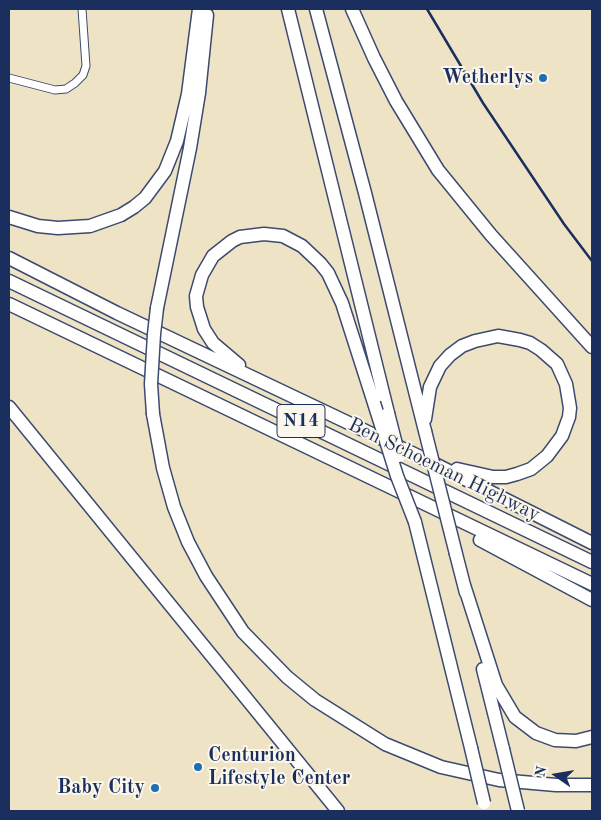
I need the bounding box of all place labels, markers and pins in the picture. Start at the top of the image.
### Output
place label: Wetherlys [442,66,533,90]
marker: Wetherlys [537,72,549,84]
place label: Centurion Lifestyle Center [208,744,350,791]
marker: Centurion Lifestyle Center [192,761,204,773]
place label: Baby City [57,776,145,800]
marker: Baby City [149,782,161,794]

